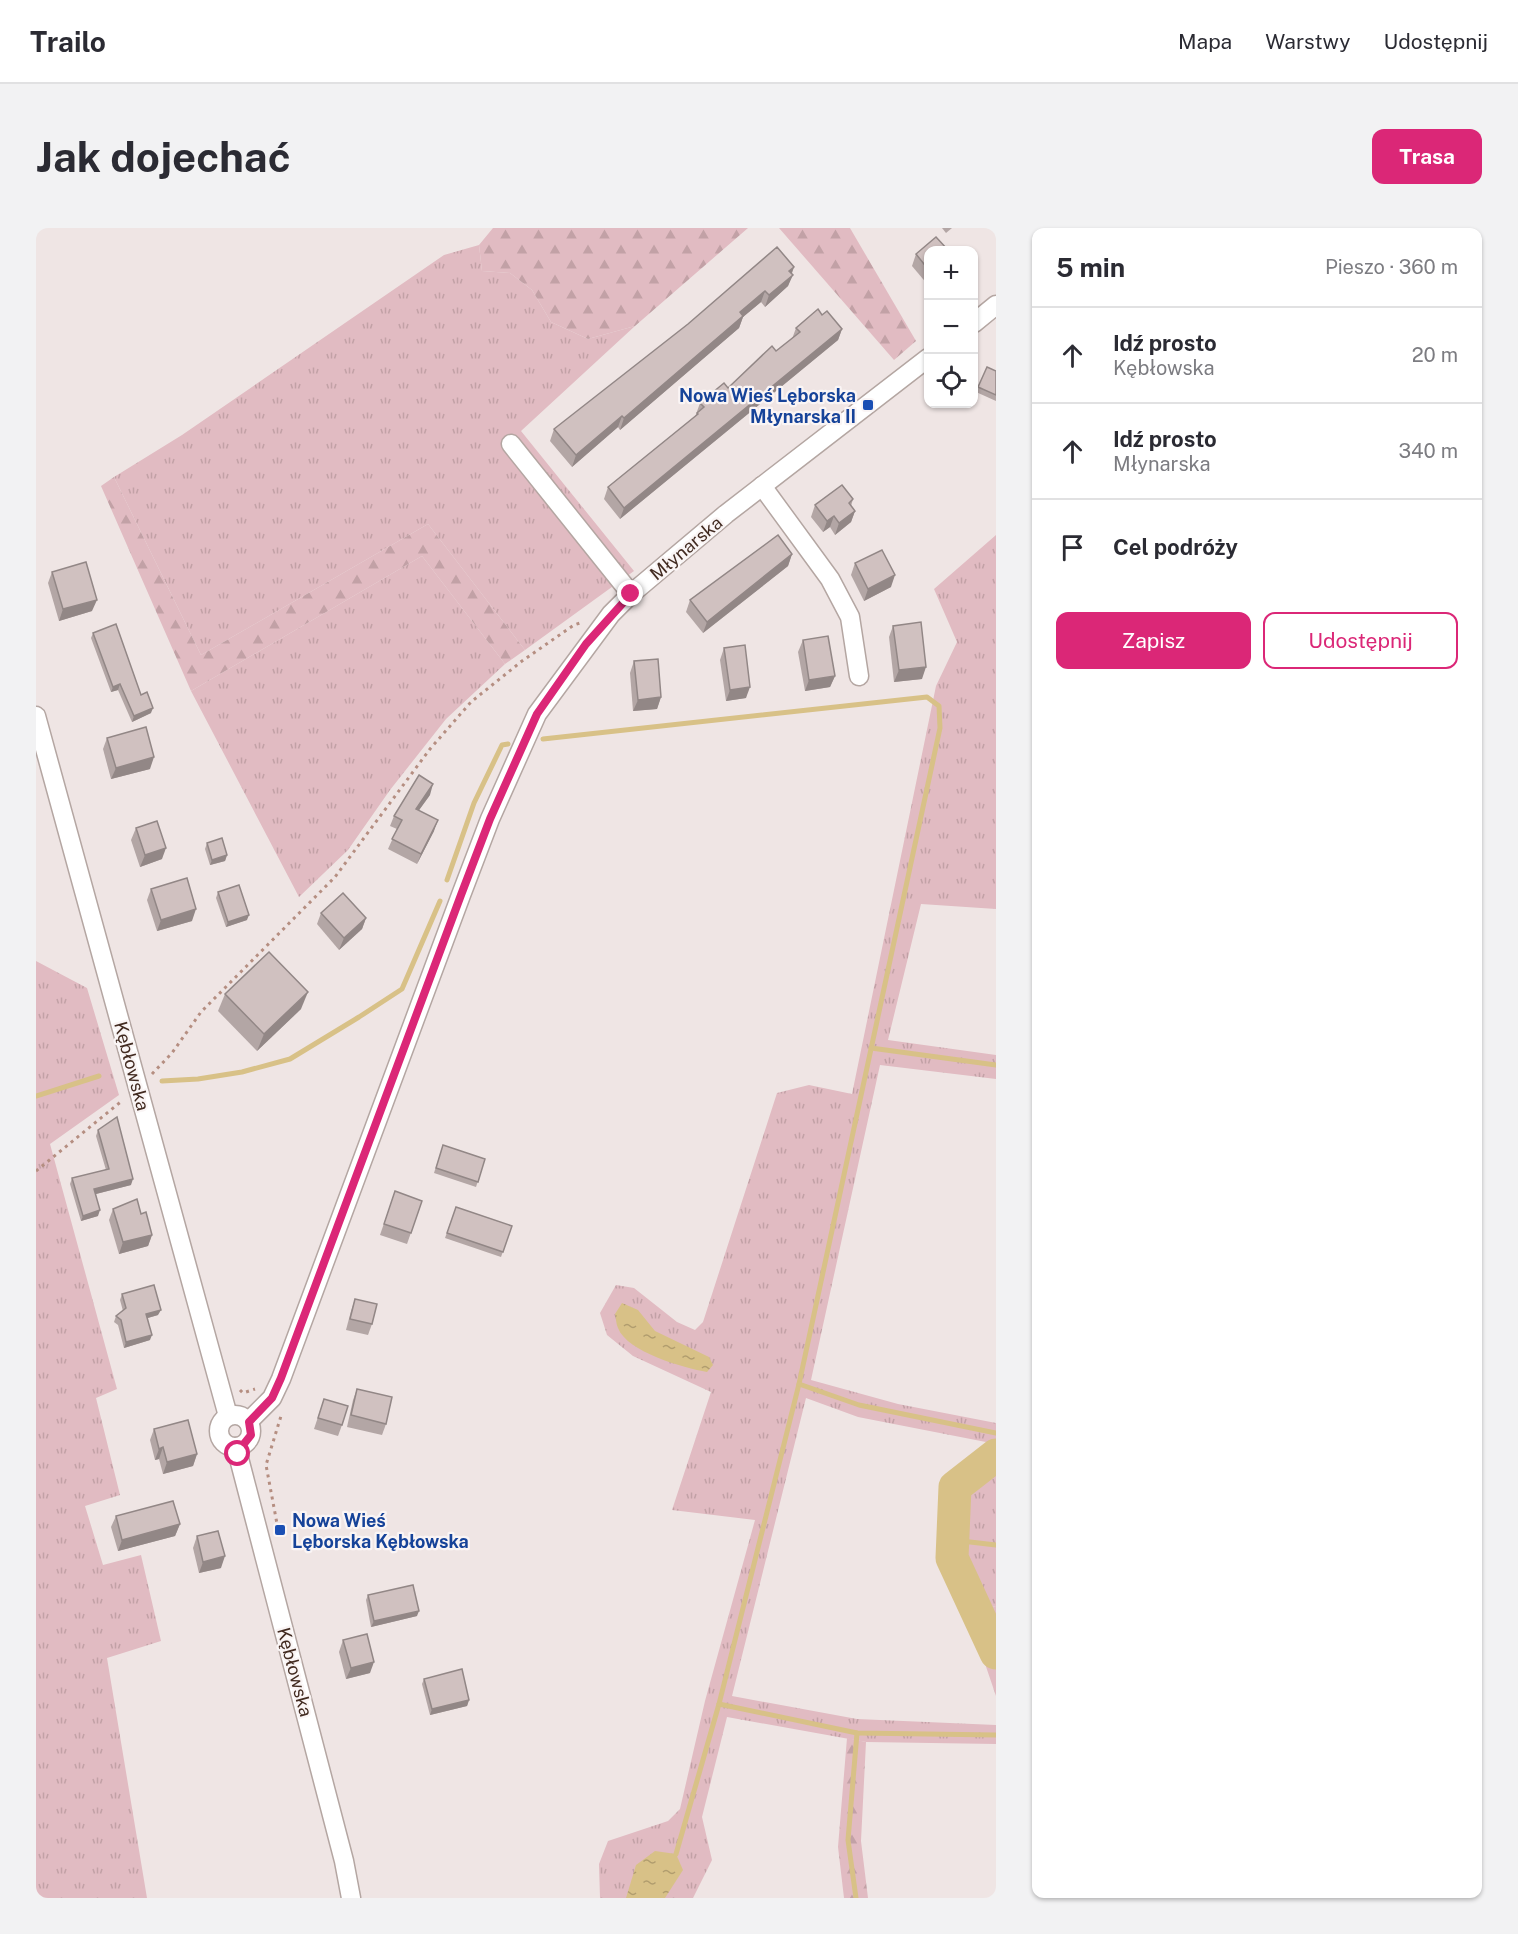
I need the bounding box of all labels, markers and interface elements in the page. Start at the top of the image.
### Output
text: Trailo [30,25,106,58]
text: Mapa [1178,29,1232,54]
text: Warstwy [1265,29,1350,54]
text: Udostępnij [1383,29,1488,54]
button: Trasa [1372,129,1482,184]
text: Jak dojechać [36,132,291,181]
map controls [924,246,978,408]
button: + [924,246,978,300]
text: 5 min [1056,252,1125,283]
text: Pieszo · 360 m [1325,255,1458,279]
button: − [924,300,978,354]
text: Idź prosto [1113,330,1217,356]
icon: ahead [1056,339,1089,372]
text: 20 m [1412,343,1458,367]
button: locate [924,354,978,408]
text: Kębłowska [1113,356,1215,380]
place label: Nowa Wieś Lęborska Młynarska II [679,385,856,427]
marker: Nowa Wieś Lęborska Młynarska II [861,398,875,412]
text: Idź prosto [1113,426,1217,452]
icon: ahead [1056,435,1089,468]
text: 340 m [1398,439,1458,463]
text: Młynarska [1113,452,1211,476]
street label: Młynarska [646,512,726,584]
icon: arrive [1056,531,1089,564]
text: Cel podróży [1113,534,1238,560]
route end [617,580,643,606]
button: Zapisz [1056,612,1251,669]
button: Udostępnij [1263,612,1458,669]
street label: Kębłowska [110,1019,154,1113]
route start [224,1440,250,1466]
place label: Nowa Wieś Lęborska Kębłowska [292,1510,469,1552]
marker: Nowa Wieś Lęborska Kębłowska [273,1523,287,1537]
street label: Kębłowska [273,1625,317,1719]

